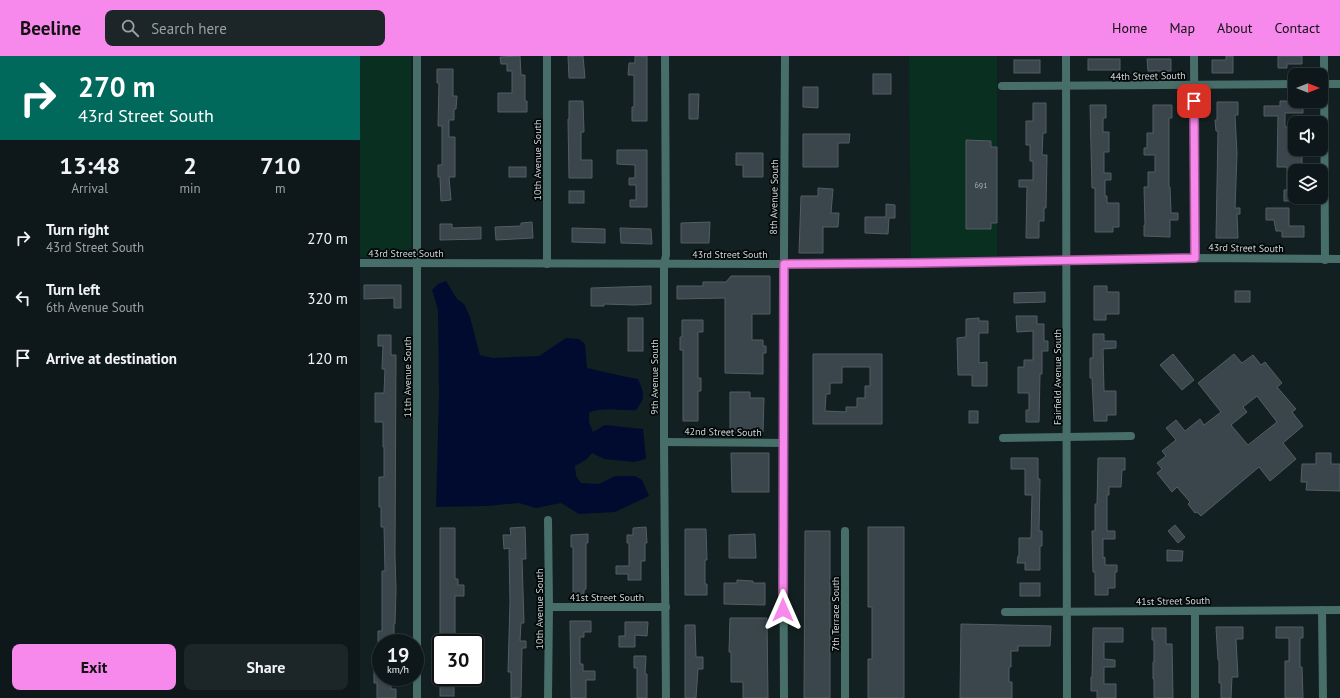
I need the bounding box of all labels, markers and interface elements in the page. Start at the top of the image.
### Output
search box [105,10,385,46]
text: Beeline [20,16,81,40]
icon: search [119,17,141,39]
text: Search here [151,19,227,38]
text: Home [1112,19,1147,37]
text: Map [1169,19,1195,37]
text: About [1217,19,1253,37]
text: Contact [1275,19,1320,37]
text: 270 m [78,68,155,105]
north arrow [1288,68,1328,108]
map controls [1288,68,1328,204]
street label: 44th Street South [1110,69,1186,83]
icon: right [12,72,64,124]
pin [1177,84,1211,118]
icon: arrive [1183,90,1205,112]
text: 43rd Street South [78,104,214,127]
button: sound [1288,116,1328,156]
street label: 10th Avenue South [531,120,544,200]
text: 13:48 [59,150,120,181]
text: 2 [183,150,197,181]
text: 710 [260,150,301,181]
street label: 8th Avenue South [767,159,781,235]
button: layers [1288,164,1328,204]
text: Arrival [72,180,108,197]
text: min [179,180,201,197]
text: m [275,180,286,197]
house number: 691 [974,180,988,190]
text: Turn right [46,220,109,239]
icon: right [12,227,34,249]
text: 270 m [307,229,348,248]
text: 43rd Street South [46,239,144,256]
street label: 43rd Street South [1208,241,1284,255]
street label: 43rd Street South [368,247,444,260]
street label: 43rd Street South [692,248,768,261]
text: Turn left [46,280,100,299]
icon: left [12,287,34,309]
text: 320 m [307,289,348,308]
text: 6th Avenue South [46,299,144,316]
street label: Fairfield Avenue South [1051,329,1064,425]
street label: 11th Avenue South [401,337,414,417]
street label: 9th Avenue South [648,339,661,415]
icon: arrive [12,347,34,369]
text: Arrive at destination [46,349,177,368]
text: 120 m [307,349,348,368]
street label: 42nd Street South [684,425,762,439]
street label: 10th Avenue South [533,569,546,649]
street label: 7th Terrace South [829,577,842,651]
position arrow [762,589,804,631]
street label: 41st Street South [570,591,644,604]
street label: 41st Street South [1136,594,1210,608]
speed limit sign: 30 [432,634,484,686]
text: 19 [387,642,409,668]
button: Exit [12,644,176,690]
button: Share [184,644,348,690]
text: km/h [387,663,409,676]

